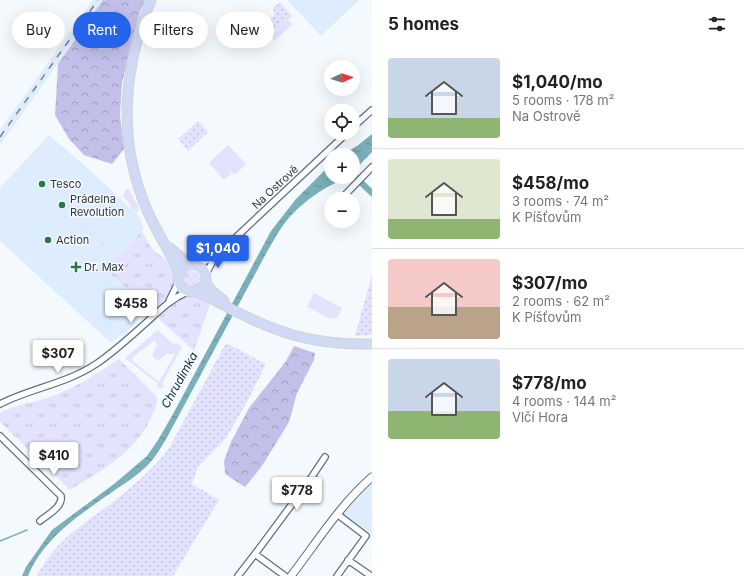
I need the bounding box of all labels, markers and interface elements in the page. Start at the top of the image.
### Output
chip: Buy [12,12,65,48]
chip: Rent [73,12,131,48]
chip: Filters [139,12,208,48]
chip: New [216,12,274,48]
icon: filters [706,13,728,35]
text: 5 homes [388,14,459,34]
north arrow [324,60,360,96]
map controls [324,60,360,228]
text: $1,040/mo [512,72,603,92]
icon: home [420,74,468,122]
text: 5 rooms · 178 m² [512,92,614,108]
button: locate [324,104,360,140]
text: Na Ostrově [512,108,581,124]
button: + [324,148,360,184]
street label: Na Ostrově [249,162,301,212]
text: $458/mo [512,173,589,193]
icon: home [420,175,468,223]
place label: Tesco [50,177,82,191]
marker: Tesco [37,179,47,189]
place label: Prádelna Revolution [70,192,124,219]
button: − [324,192,360,228]
text: 3 rooms · 74 m² [512,193,609,209]
marker: Prádelna Revolution [57,200,67,210]
text: K Píšťovům [512,209,581,225]
place label: Action [56,233,89,247]
marker: Action [43,235,53,245]
pin: $1,040 [185,235,251,269]
text: $1,040 [196,240,240,256]
place label: Dr. Max [84,260,124,274]
marker: Dr. Max [71,262,81,272]
text: $307/mo [512,273,588,293]
icon: home [420,275,468,323]
pin: $458 [107,290,155,324]
text: 2 rooms · 62 m² [512,293,610,309]
text: $458 [114,295,148,311]
text: K Píšťovům [512,309,581,325]
pin: $307 [34,340,82,374]
text: $307 [42,345,74,361]
water label: Chrudimka [157,349,201,411]
text: $778/mo [512,373,587,393]
icon: home [420,375,468,423]
text: 4 rooms · 144 m² [512,393,617,409]
text: Vlčí Hora [512,409,568,425]
pin: $410 [30,442,78,476]
text: $410 [38,447,70,463]
pin: $778 [273,477,321,511]
text: $778 [281,482,313,498]

